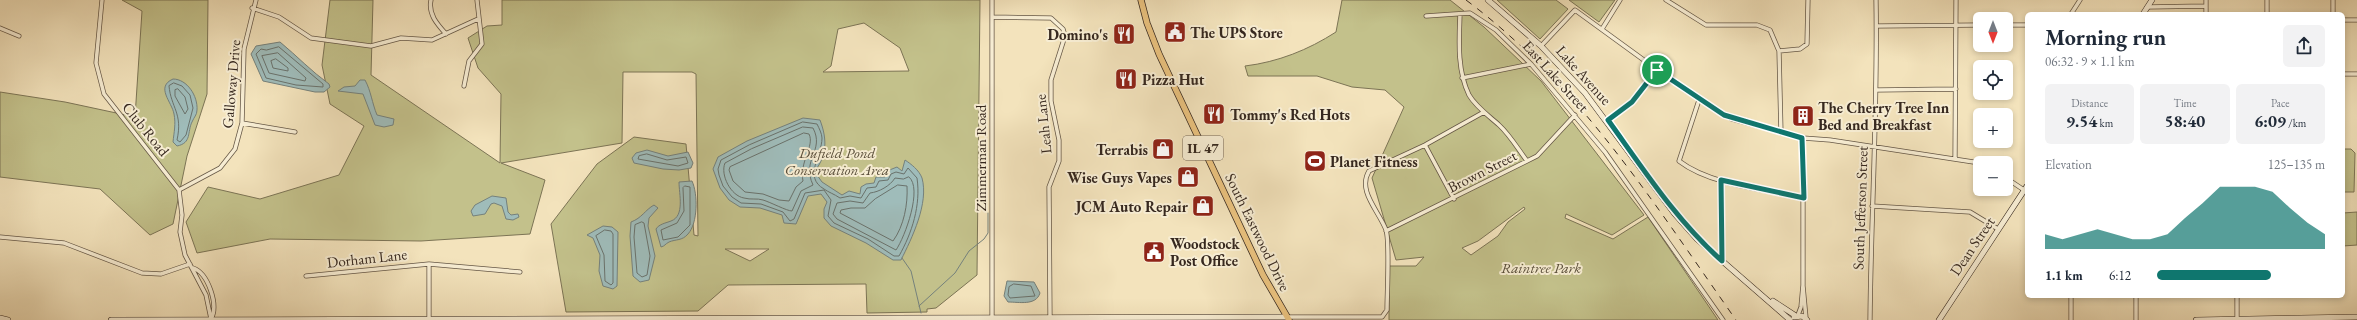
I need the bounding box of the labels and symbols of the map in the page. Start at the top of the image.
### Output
north arrow [1973,12,2013,52]
public building icon: The UPS Store [1162,19,1188,45]
restaurant icon: Domino's [1111,21,1137,47]
place label: The UPS Store [1190,23,1283,42]
place label: Domino's [1047,25,1108,44]
street label: East Lake Street [1519,36,1593,116]
street label: Galloway Drive [218,39,244,129]
street label: Lake Avenue [1552,41,1616,109]
pin [1640,53,1674,87]
restaurant icon: Pizza Hut [1113,66,1139,92]
place label: Pizza Hut [1142,70,1205,89]
street label: Leah Lane [1030,93,1056,155]
street label: Club Road [118,98,174,160]
place label: The Cherry Tree Inn Bed and Breakfast [1818,98,1950,134]
restaurant icon: Tommy's Red Hots [1201,101,1227,127]
building icon: The Cherry Tree Inn Bed and Breakfast [1790,103,1816,129]
street label: Zimmerman Road [971,104,990,211]
place label: Tommy's Red Hots [1230,105,1350,124]
shop icon: Terrabis [1150,136,1176,162]
road number: IL 47 [1183,136,1223,160]
place label: Terrabis [1096,140,1148,159]
park label: Dufield Pond Conservation Area [785,143,889,179]
street label: Brown Street [1444,145,1520,197]
street label: South Jefferson Street [1848,145,1872,270]
sports icon: Planet Fitness [1302,148,1328,174]
place label: Planet Fitness [1330,152,1418,171]
shop icon: Wise Guys Vapes [1175,164,1201,190]
place label: Wise Guys Vapes [1067,168,1172,187]
street label: South Eastwood Drive [1221,170,1295,294]
shop icon: JCM Auto Repair [1190,193,1216,219]
place label: JCM Auto Repair [1074,197,1189,216]
street label: Dean Street [1945,213,1999,279]
place label: Woodstock Post Office [1170,234,1241,270]
public building icon: Woodstock Post Office [1141,239,1167,265]
street label: Dorham Lane [326,244,408,272]
park label: Raintree Park [1501,258,1581,277]

